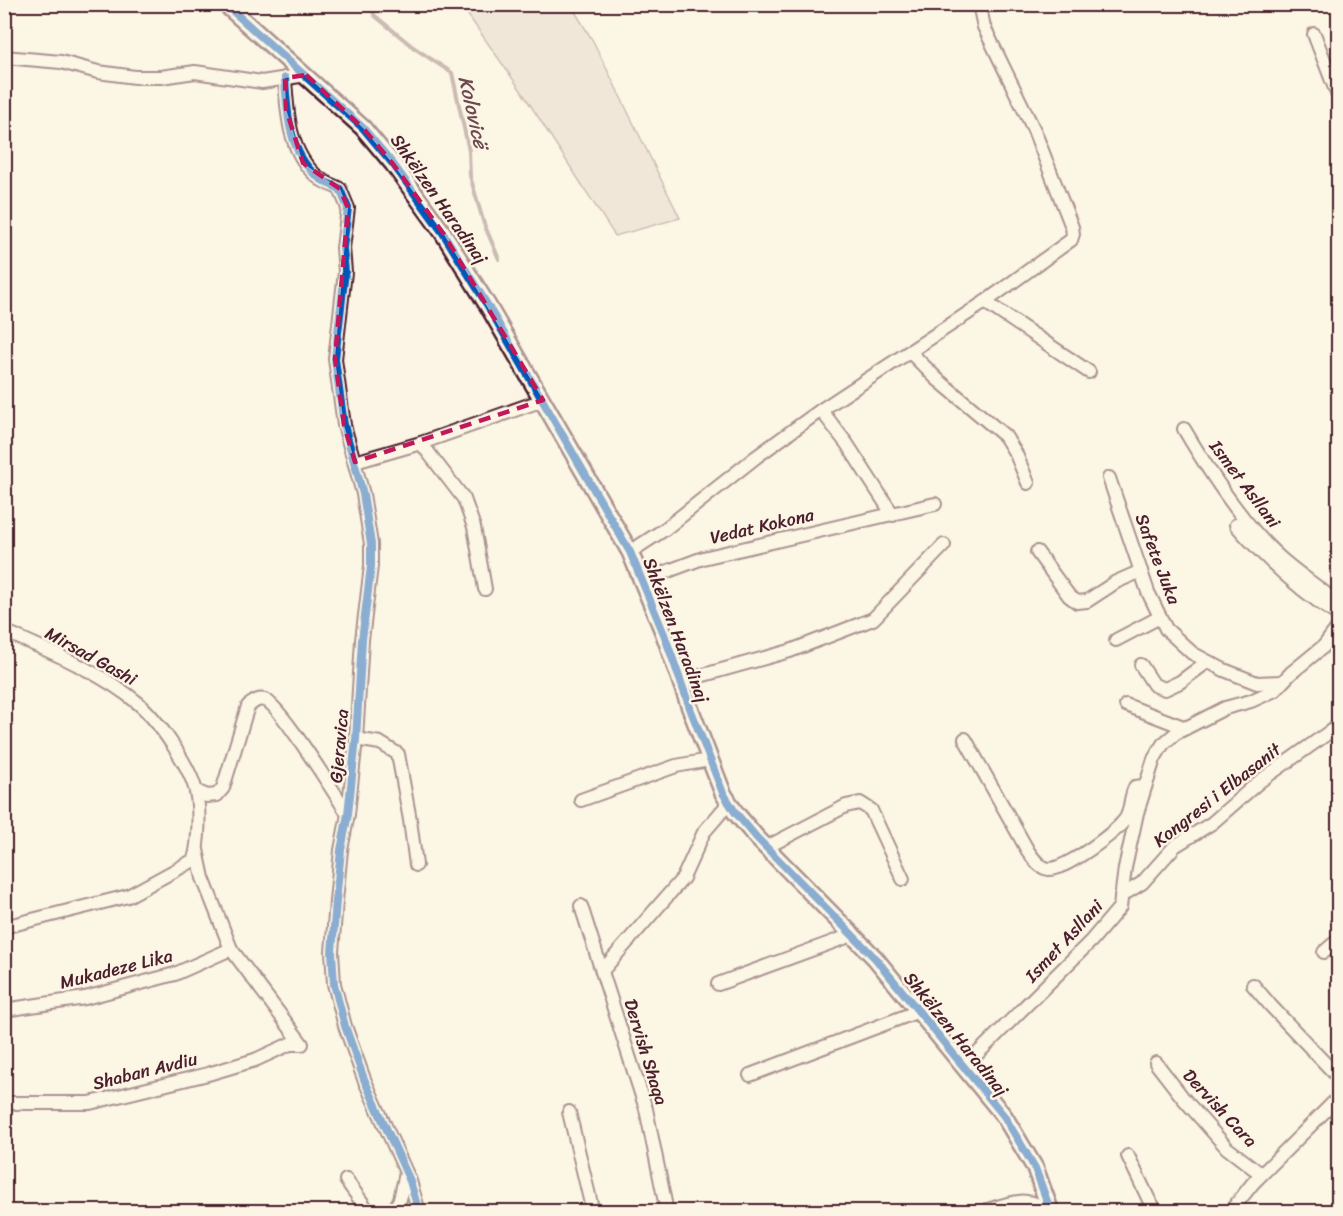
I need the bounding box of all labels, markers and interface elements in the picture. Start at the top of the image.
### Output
water label: Kolovicë [448,72,499,155]
street label: Shkëlzen Haradinaj [382,127,497,272]
street label: Ismet Asllani [1200,432,1290,536]
street label: Vedat Kokona [707,498,818,553]
street label: Safete Juka [1126,509,1190,610]
street label: Shkëlzen Haradinaj [634,553,719,708]
street label: Mirsad Gashi [39,617,144,695]
street label: Gjeravica [320,708,358,784]
street label: Kongresi i Elbasanit [1146,734,1289,856]
street label: Ismet Asllani [1016,891,1112,991]
street label: Mukadeze Lika [56,940,176,998]
street label: Shkëlzen Haradinaj [895,964,1017,1104]
street label: Dervish Shaqa [615,995,677,1109]
street label: Shaban Avdiu [89,1042,201,1099]
street label: Dervish Cara [1175,1061,1265,1155]

